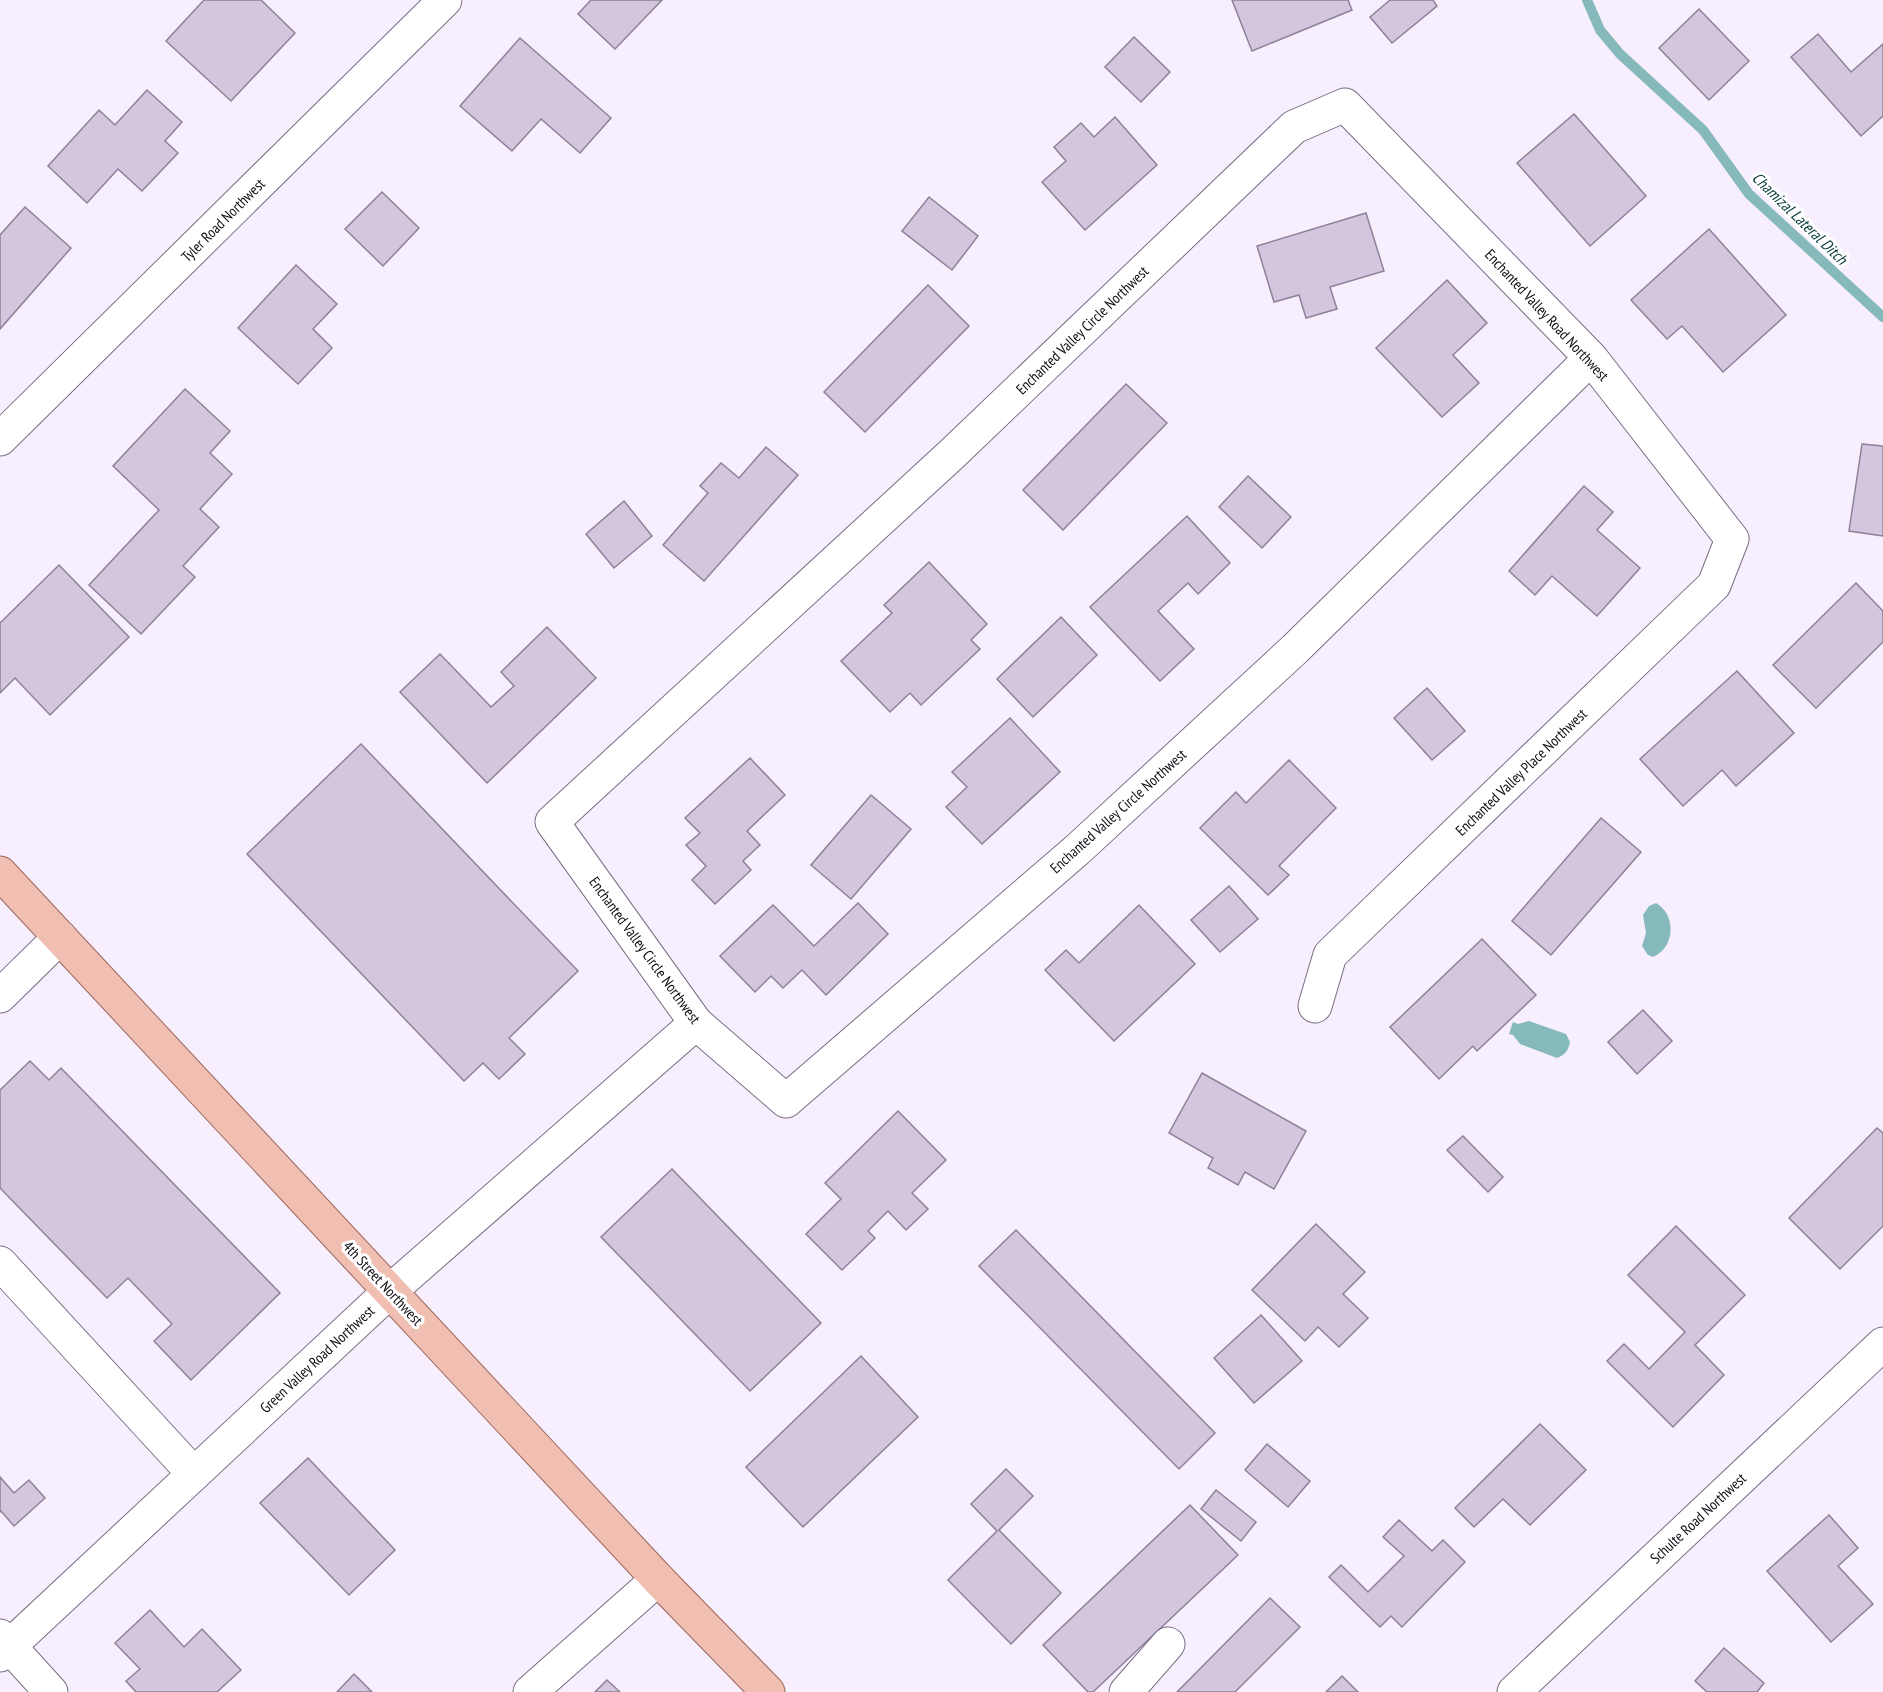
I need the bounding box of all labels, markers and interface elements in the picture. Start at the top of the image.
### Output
water label: Chamizal Lateral Ditch [1748,168,1852,269]
street label: Tyler Road Northwest [177,174,269,266]
street label: Enchanted Valley Road Northwest [1481,245,1613,385]
street label: Enchanted Valley Circle Northwest [1012,262,1152,398]
street label: Enchanted Valley Place Northwest [1451,704,1591,840]
street label: Enchanted Valley Circle Northwest [1046,745,1190,877]
street label: Enchanted Valley Circle Northwest [585,873,705,1027]
street label: 4th Street Northwest [339,1237,427,1329]
street label: Green Valley Road Northwest [256,1301,378,1417]
street label: Schulte Road Northwest [1646,1469,1750,1567]

